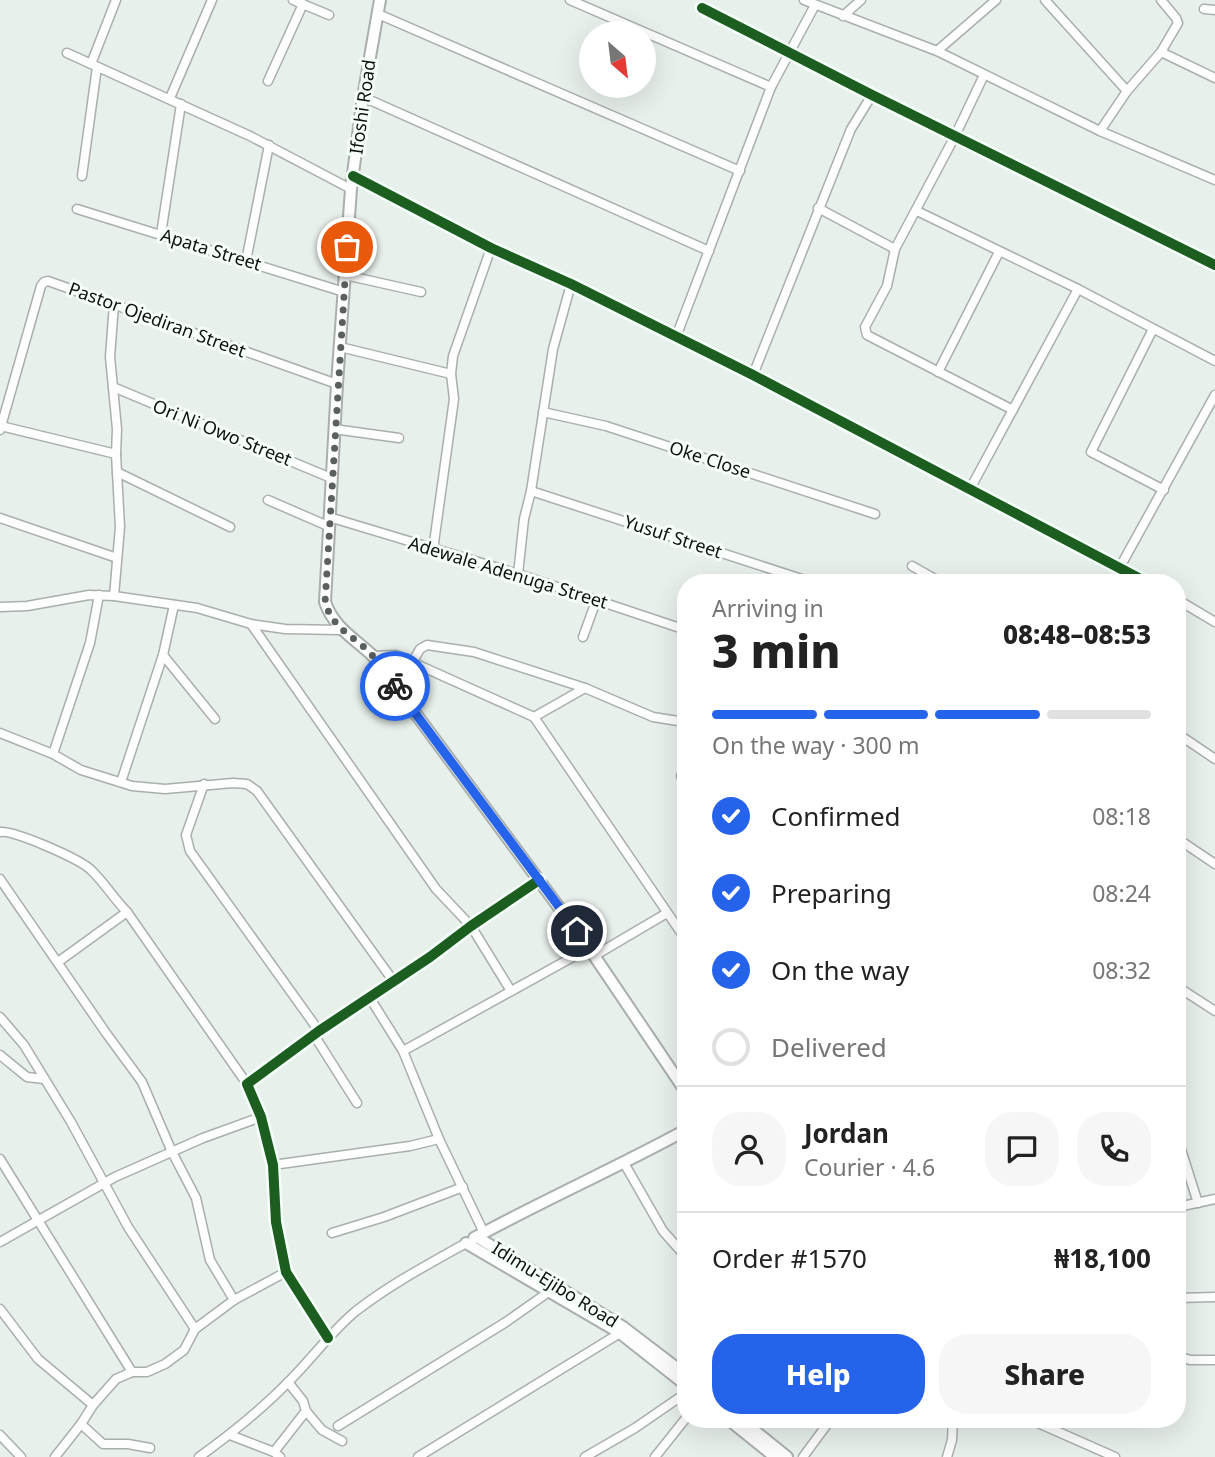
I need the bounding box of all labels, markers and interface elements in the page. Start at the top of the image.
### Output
north arrow [579,21,656,98]
map controls [579,21,656,98]
street label: Ifoshi Road [343,58,381,156]
pin [317,217,377,277]
street label: Apata Street [158,222,265,276]
icon: bag [328,228,366,266]
street label: Pastor Ojediran Street [65,276,250,362]
street label: Ori Ni Owo Street [149,393,296,471]
street label: Oke Close [667,435,754,483]
street label: Yusuf Street [621,509,726,563]
street label: Adewale Adenuga Street [406,530,611,614]
text: Arriving in [712,592,824,624]
text: 08:48–08:53 [1003,616,1151,652]
text: 3 min [712,619,841,681]
courier [360,651,430,721]
icon: bike [376,667,414,705]
text: On the way · 300 m [712,729,919,761]
icon: check [712,797,750,835]
text: Confirmed [771,798,901,834]
text: 08:18 [1092,800,1151,832]
icon: check [712,874,750,912]
text: Preparing [771,875,892,911]
text: 08:24 [1092,877,1151,909]
pin [547,901,607,961]
icon: home [558,912,596,950]
icon: check [712,951,750,989]
text: On the way [771,952,909,988]
text: 08:32 [1092,954,1151,986]
text: Delivered [771,1029,887,1065]
button: person [712,1112,786,1186]
button: chat [985,1112,1059,1186]
button: phone [1077,1112,1151,1186]
text: Jordan [804,1115,889,1151]
text: Courier · 4.6 [804,1151,935,1183]
street label: Idimu-Ejibo Road [488,1236,623,1333]
text: Order #1570 [712,1240,867,1276]
text: ₦18,100 [1054,1240,1151,1276]
button: Help [712,1334,925,1414]
button: Share [939,1334,1151,1414]

